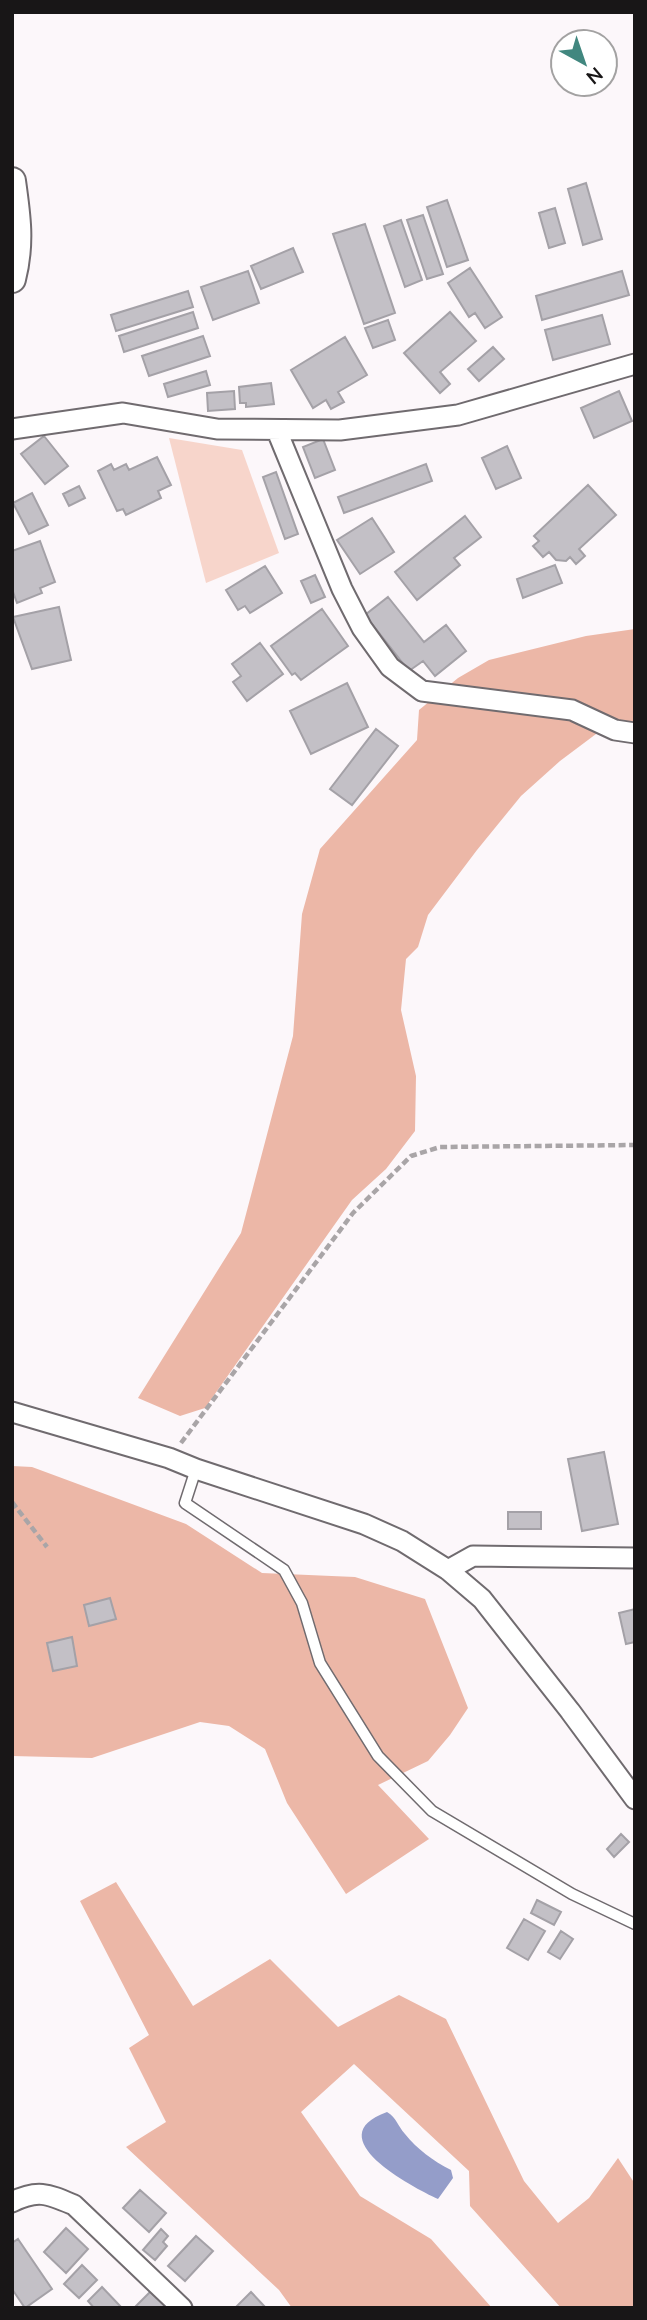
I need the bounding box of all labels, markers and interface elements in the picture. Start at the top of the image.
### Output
north arrow [549,28,619,98]
text: N [580,61,608,90]

